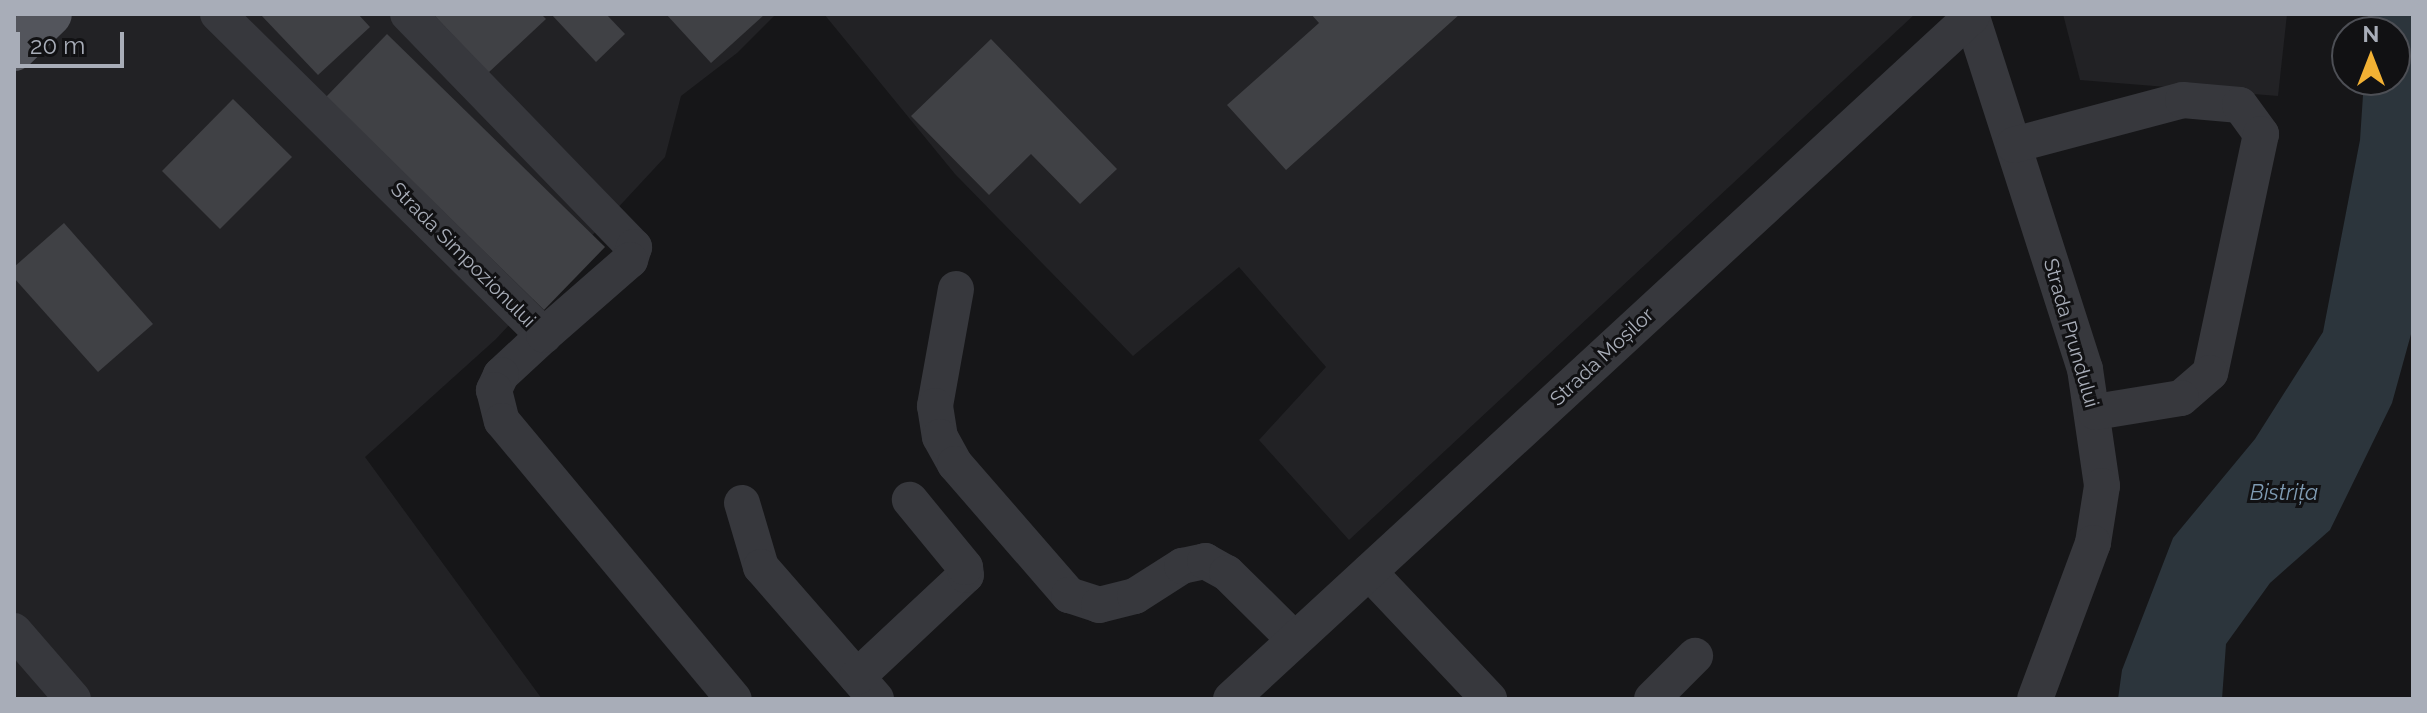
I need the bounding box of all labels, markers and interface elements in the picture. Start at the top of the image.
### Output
scale bar [20,16,128,66]
north arrow [2331,16,2411,96]
text: N [2363,21,2379,47]
text: 20 m [30,31,85,60]
street label: Strada Simpozionului [386,178,540,332]
street label: Strada Prundului [2038,256,2104,410]
street label: Strada Moșilor [1545,303,1659,411]
water label: Bistrița [2250,480,2318,506]

